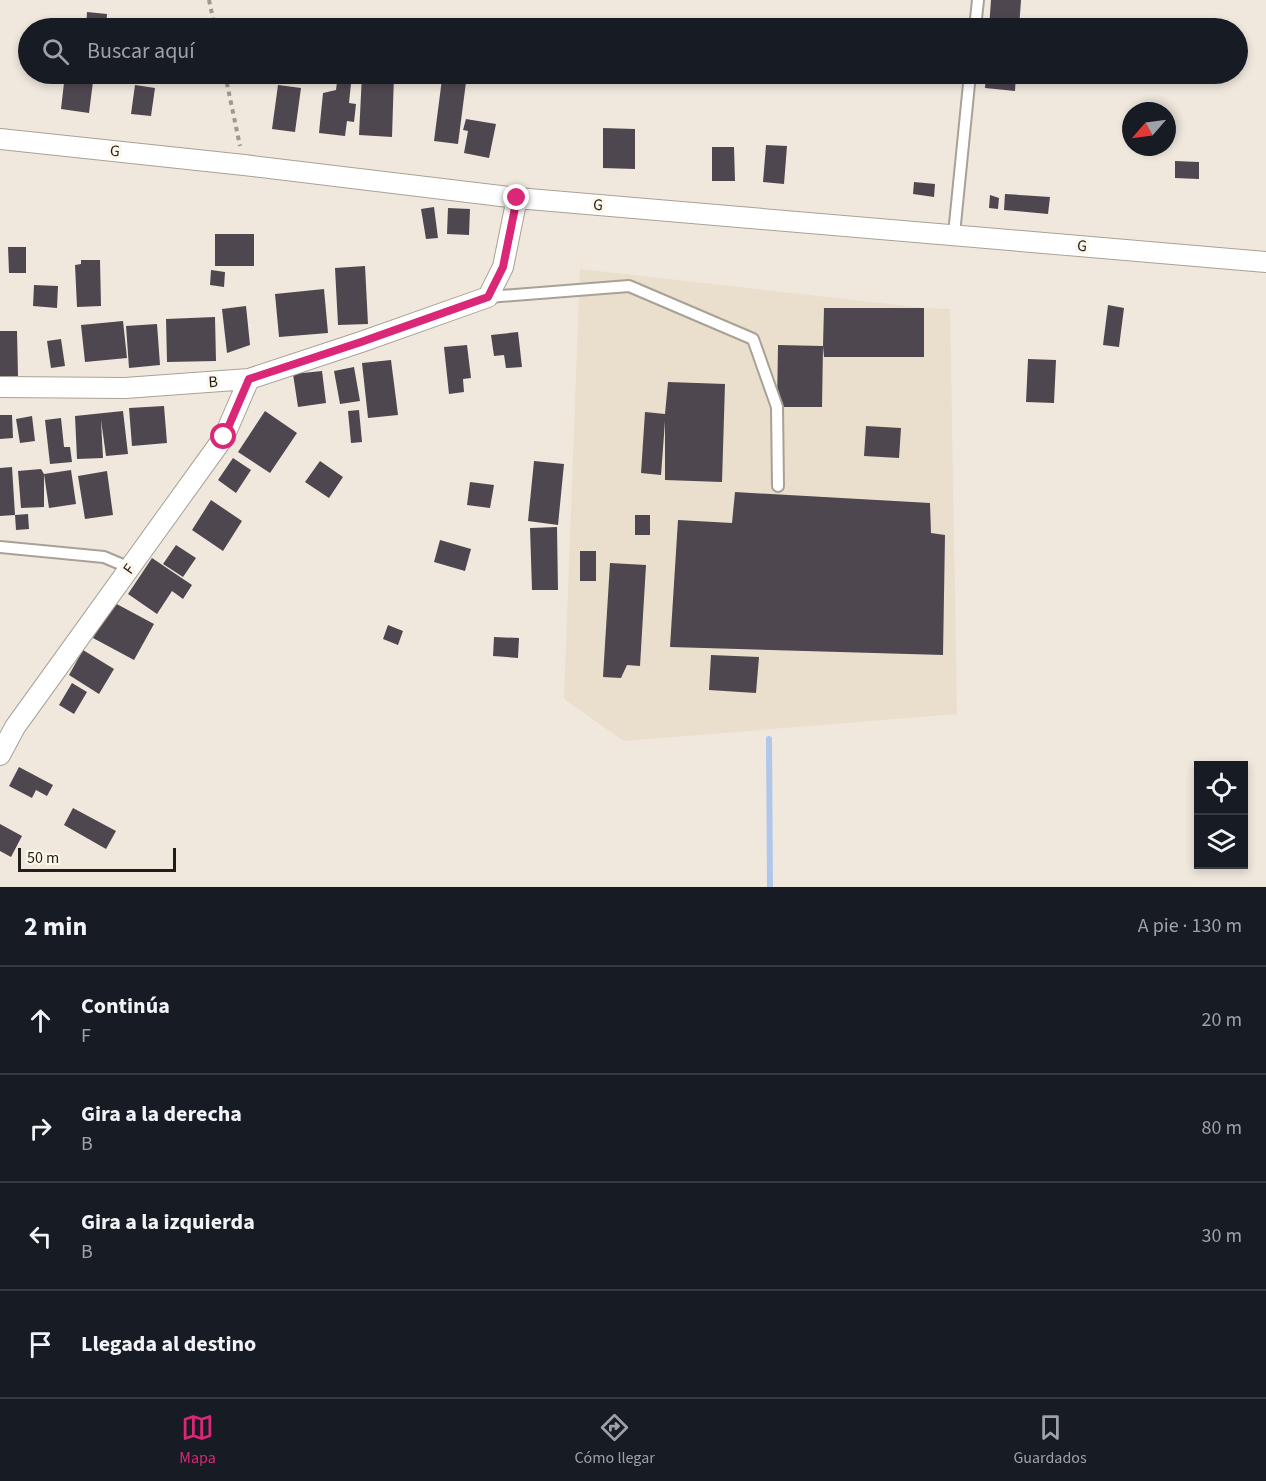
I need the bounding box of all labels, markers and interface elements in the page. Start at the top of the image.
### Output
search box [18,18,1248,84]
icon: search [39,35,72,68]
text: Buscar aquí [87,35,195,67]
north arrow [1122,102,1176,156]
street label: G [109,140,121,162]
route end [503,184,529,210]
street label: G [592,194,604,216]
street label: G [1076,235,1088,257]
street label: B [208,371,218,393]
route start [210,423,236,449]
street label: F [118,559,140,579]
map controls [1194,761,1248,869]
button: locate [1194,761,1248,815]
button: layers [1194,815,1248,869]
scale bar [18,845,176,872]
text: 50 m [27,847,59,869]
text: 2 min [24,908,87,945]
text: A pie · 130 m [1138,912,1242,940]
text: Continúa [81,990,170,1022]
icon: ahead [24,1004,57,1037]
text: 20 m [1202,1006,1242,1034]
text: F [81,1022,91,1050]
text: Gira a la derecha [81,1098,242,1130]
icon: right [24,1112,57,1145]
text: 80 m [1202,1114,1242,1142]
text: B [81,1130,93,1158]
text: Gira a la izquierda [81,1206,255,1238]
icon: left [24,1220,57,1253]
text: 30 m [1202,1222,1242,1250]
text: B [81,1238,93,1266]
icon: arrive [24,1328,57,1361]
text: Llegada al destino [81,1328,256,1360]
tab: Mapa [179,1411,216,1469]
tab: Cómo llegar [574,1411,655,1469]
tab: Guardados [1013,1411,1087,1469]

